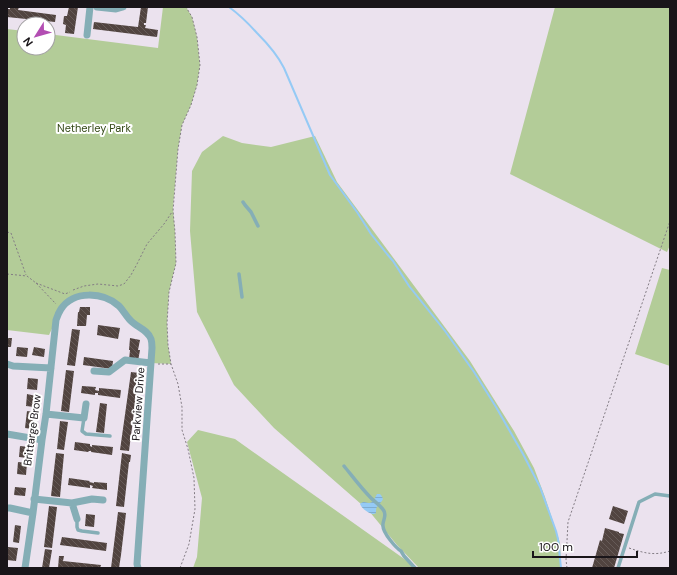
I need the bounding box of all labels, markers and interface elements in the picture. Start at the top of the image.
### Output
north arrow [16,16,56,56]
text: N [20,35,36,49]
park label: Netherley Park [57,121,131,135]
street label: Parkview Drive [128,367,148,441]
street label: Brittarge Brow [20,393,44,467]
scale bar [533,533,637,559]
text: 100 m [539,539,573,555]

